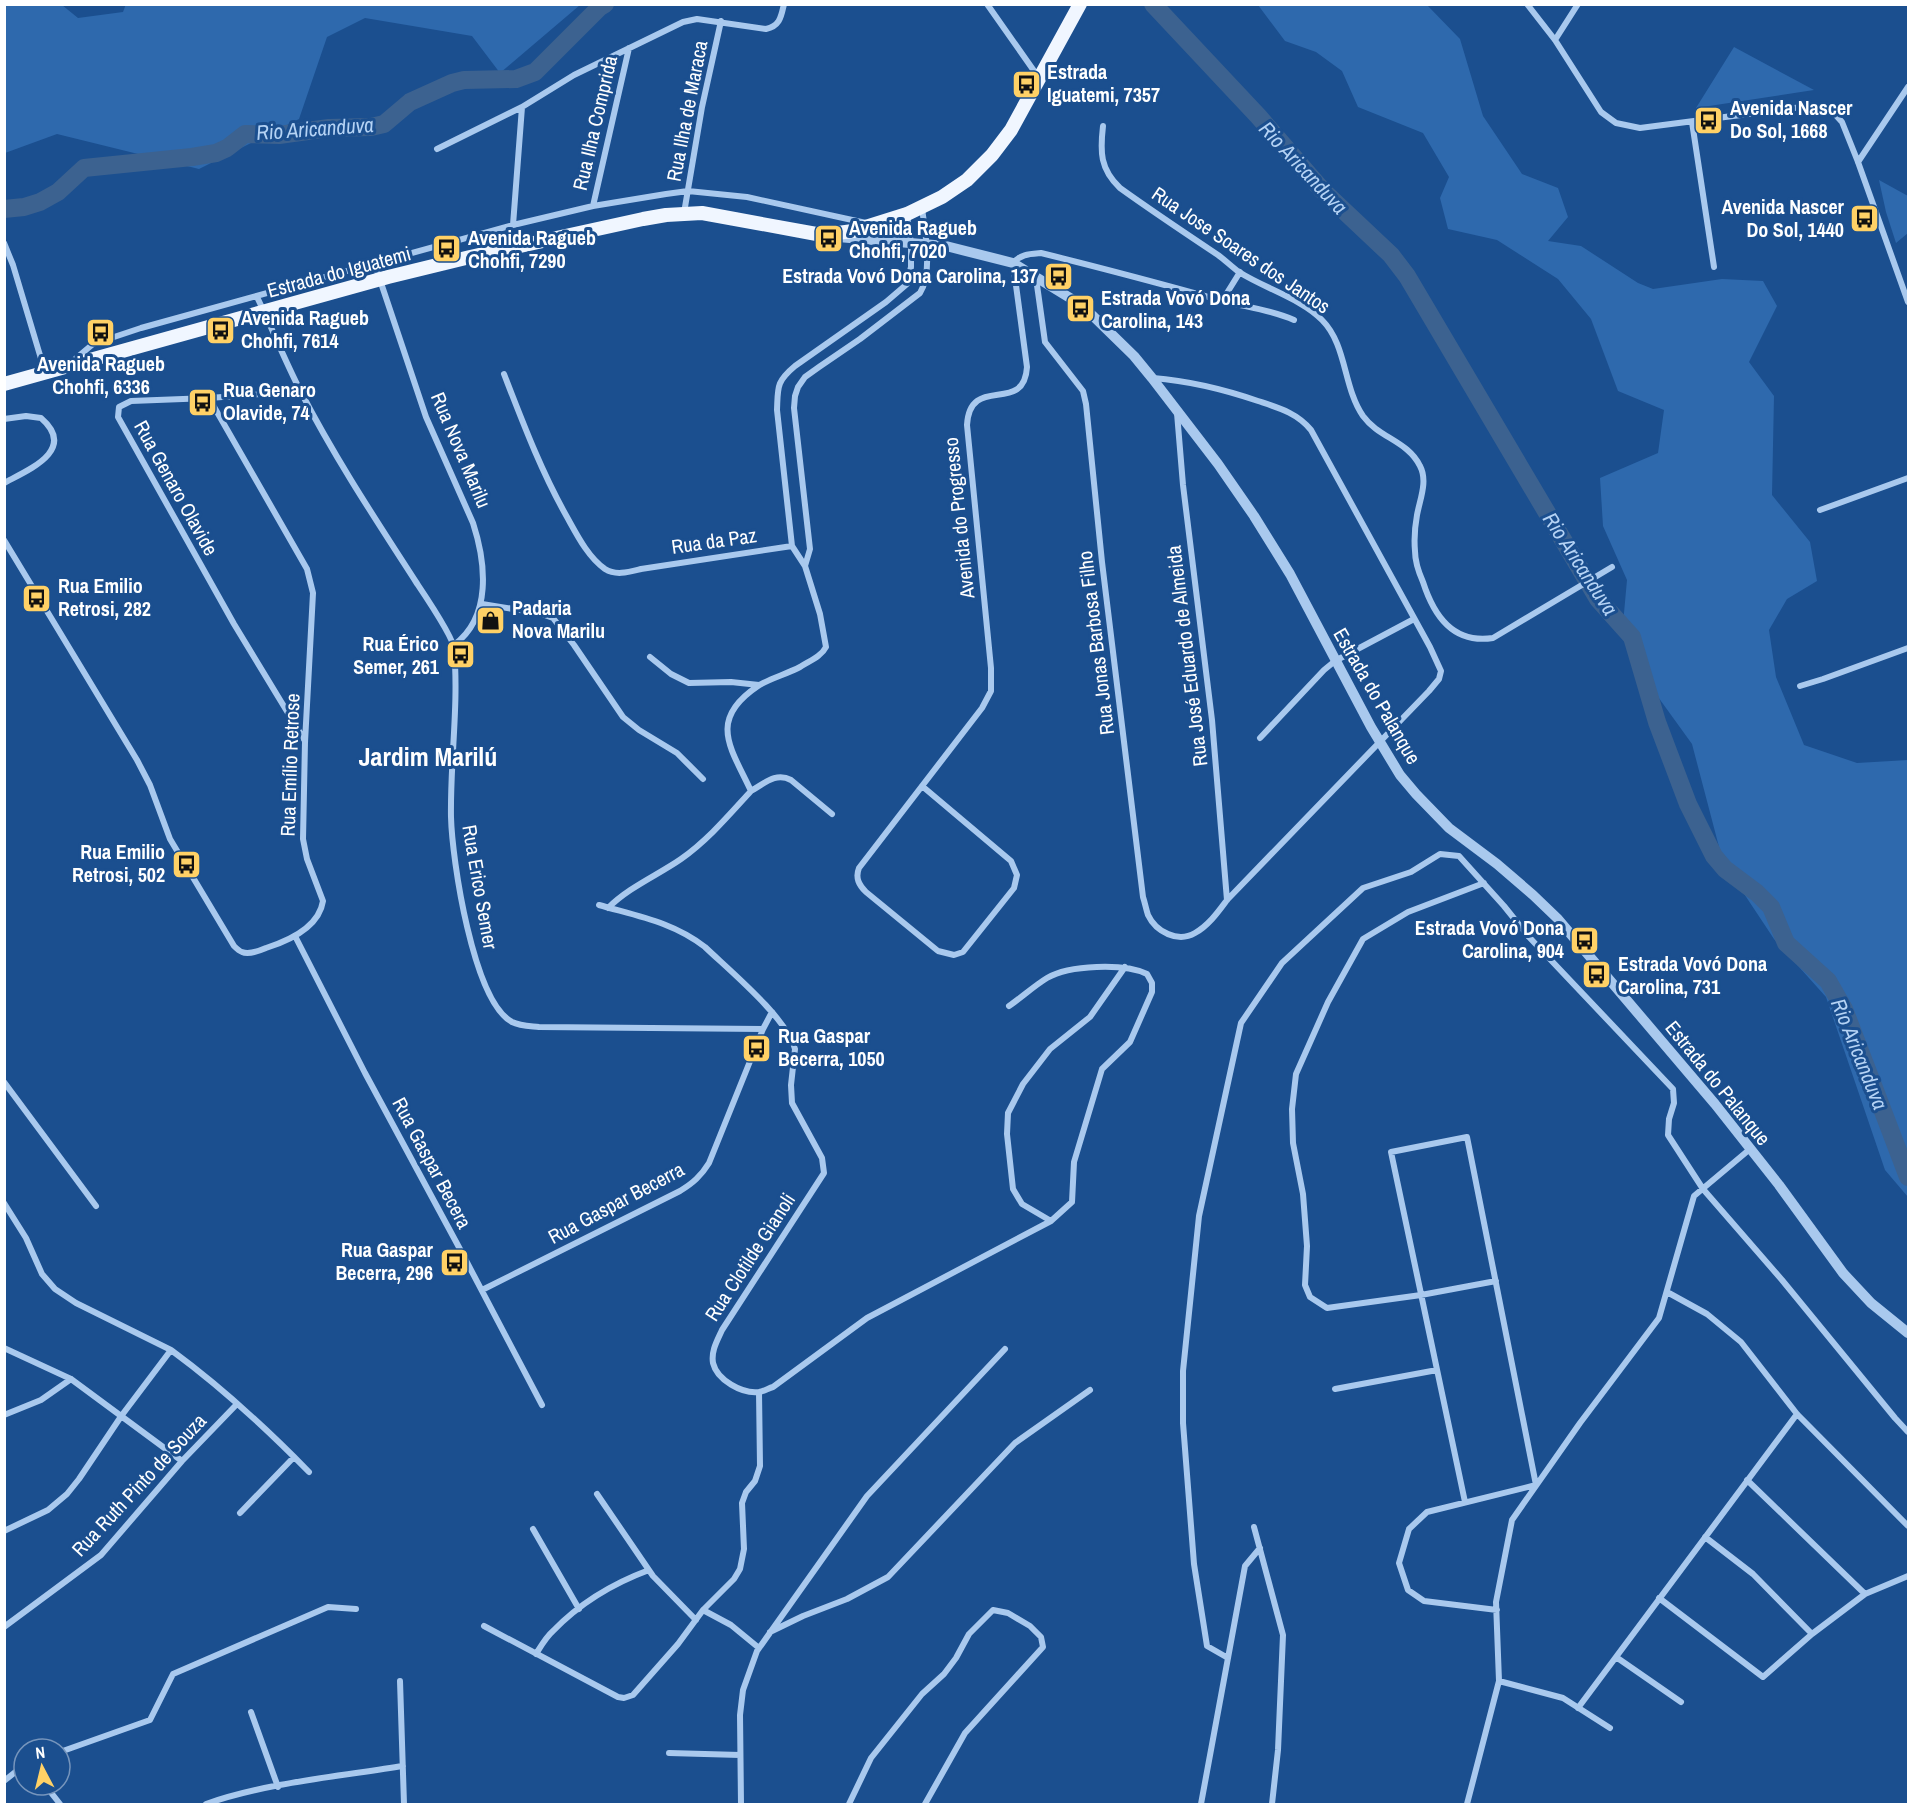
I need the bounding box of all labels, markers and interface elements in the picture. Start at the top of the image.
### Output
street label: Rua Ilha de Maraca [660,38,713,184]
street label: Rua Ilha Comprida [566,53,623,193]
place label: Estrada Iguatemi, 7357 [1047,58,1160,108]
bus stop icon: Estrada Iguatemi, 7357 [1010,68,1042,100]
place label: Avenida Nascer Do Sol, 1668 [1730,94,1853,144]
bus stop icon: Avenida Nascer Do Sol, 1668 [1693,104,1725,136]
water label: Rio Aricanduva [255,110,375,147]
water label: Rio Aricanduva [1253,115,1354,221]
street label: Rua Jose Soares dos Jantos [1147,180,1336,319]
place label: Avenida Nascer Do Sol, 1440 [1722,193,1845,243]
bus stop icon: Avenida Nascer Do Sol, 1440 [1849,202,1881,234]
place label: Avenida Ragueb Chohfi, 7020 [849,214,977,264]
bus stop icon: Avenida Ragueb Chohfi, 7020 [812,223,844,255]
place label: Avenida Ragueb Chohfi, 7290 [468,224,596,274]
bus stop icon: Avenida Ragueb Chohfi, 7290 [431,233,463,265]
street label: Estrada do Iguatemi [264,239,414,304]
bus stop icon: Estrada Vovó Dona Carolina, 137 [1043,260,1075,292]
place label: Estrada Vovó Dona Carolina, 137 [782,262,1038,289]
place label: Estrada Vovó Dona Carolina, 143 [1101,284,1250,334]
bus stop icon: Estrada Vovó Dona Carolina, 143 [1064,293,1096,325]
place label: Avenida Ragueb Chohfi, 7614 [241,304,369,354]
bus stop icon: Avenida Ragueb Chohfi, 7614 [204,314,236,346]
bus stop icon: Avenida Ragueb Chohfi, 6336 [85,317,117,349]
place label: Avenida Ragueb Chohfi, 6336 [37,350,165,400]
place label: Rua Genaro Olavide, 74 [223,376,316,426]
bus stop icon: Rua Genaro Olavide, 74 [186,386,218,418]
street label: Rua Nova Marilu [425,388,498,512]
street label: Rua Genaro Olavide [128,415,225,560]
street label: Avenida do Progresso [937,436,981,601]
water label: Rio Aricanduva [1536,507,1625,621]
street label: Rua da Paz [670,521,758,560]
street label: Rua José Eduardo de Almeida [1160,544,1213,768]
street label: Rua Jonas Barbosa Filho [1071,550,1120,737]
place label: Rua Emilio Retrosi, 282 [58,572,151,622]
bus stop icon: Rua Emilio Retrosi, 282 [21,582,53,614]
place label: Padaria Nova Marilu [512,594,605,644]
shop icon: Padaria Nova Marilu [475,604,507,636]
street label: Estrada do Palanque [1327,623,1427,769]
place label: Rua Érico Semer, 261 [353,630,440,680]
bus stop icon: Rua Érico Semer, 261 [444,639,476,671]
street label: Rua Emílio Retrose [274,693,305,837]
district label: Jardim Marilú [359,739,497,774]
street label: Rua Erico Semer [456,823,505,952]
place label: Rua Emilio Retrosi, 502 [72,838,165,888]
bus stop icon: Rua Emilio Retrosi, 502 [170,848,202,880]
place label: Estrada Vovó Dona Carolina, 904 [1415,914,1564,964]
bus stop icon: Estrada Vovó Dona Carolina, 904 [1569,924,1601,956]
place label: Estrada Vovó Dona Carolina, 731 [1618,950,1767,1000]
bus stop icon: Estrada Vovó Dona Carolina, 731 [1581,959,1613,991]
water label: Rio Aricanduva [1824,994,1895,1114]
street label: Estrada do Palanque [1660,1015,1777,1151]
place label: Rua Gaspar Becerra, 1050 [778,1022,885,1072]
bus stop icon: Rua Gaspar Becerra, 1050 [741,1032,773,1064]
street label: Rua Gaspar Becera [386,1092,478,1233]
street label: Rua Gaspar Becerra [543,1155,689,1250]
street label: Rua Clotilde Gianoli [698,1187,801,1326]
place label: Rua Gaspar Becerra, 296 [335,1236,434,1286]
bus stop icon: Rua Gaspar Becerra, 296 [438,1246,470,1278]
street label: Rua Ruth Pinto de Souza [65,1407,212,1562]
north arrow [12,1737,72,1797]
text: N [34,1741,46,1764]

